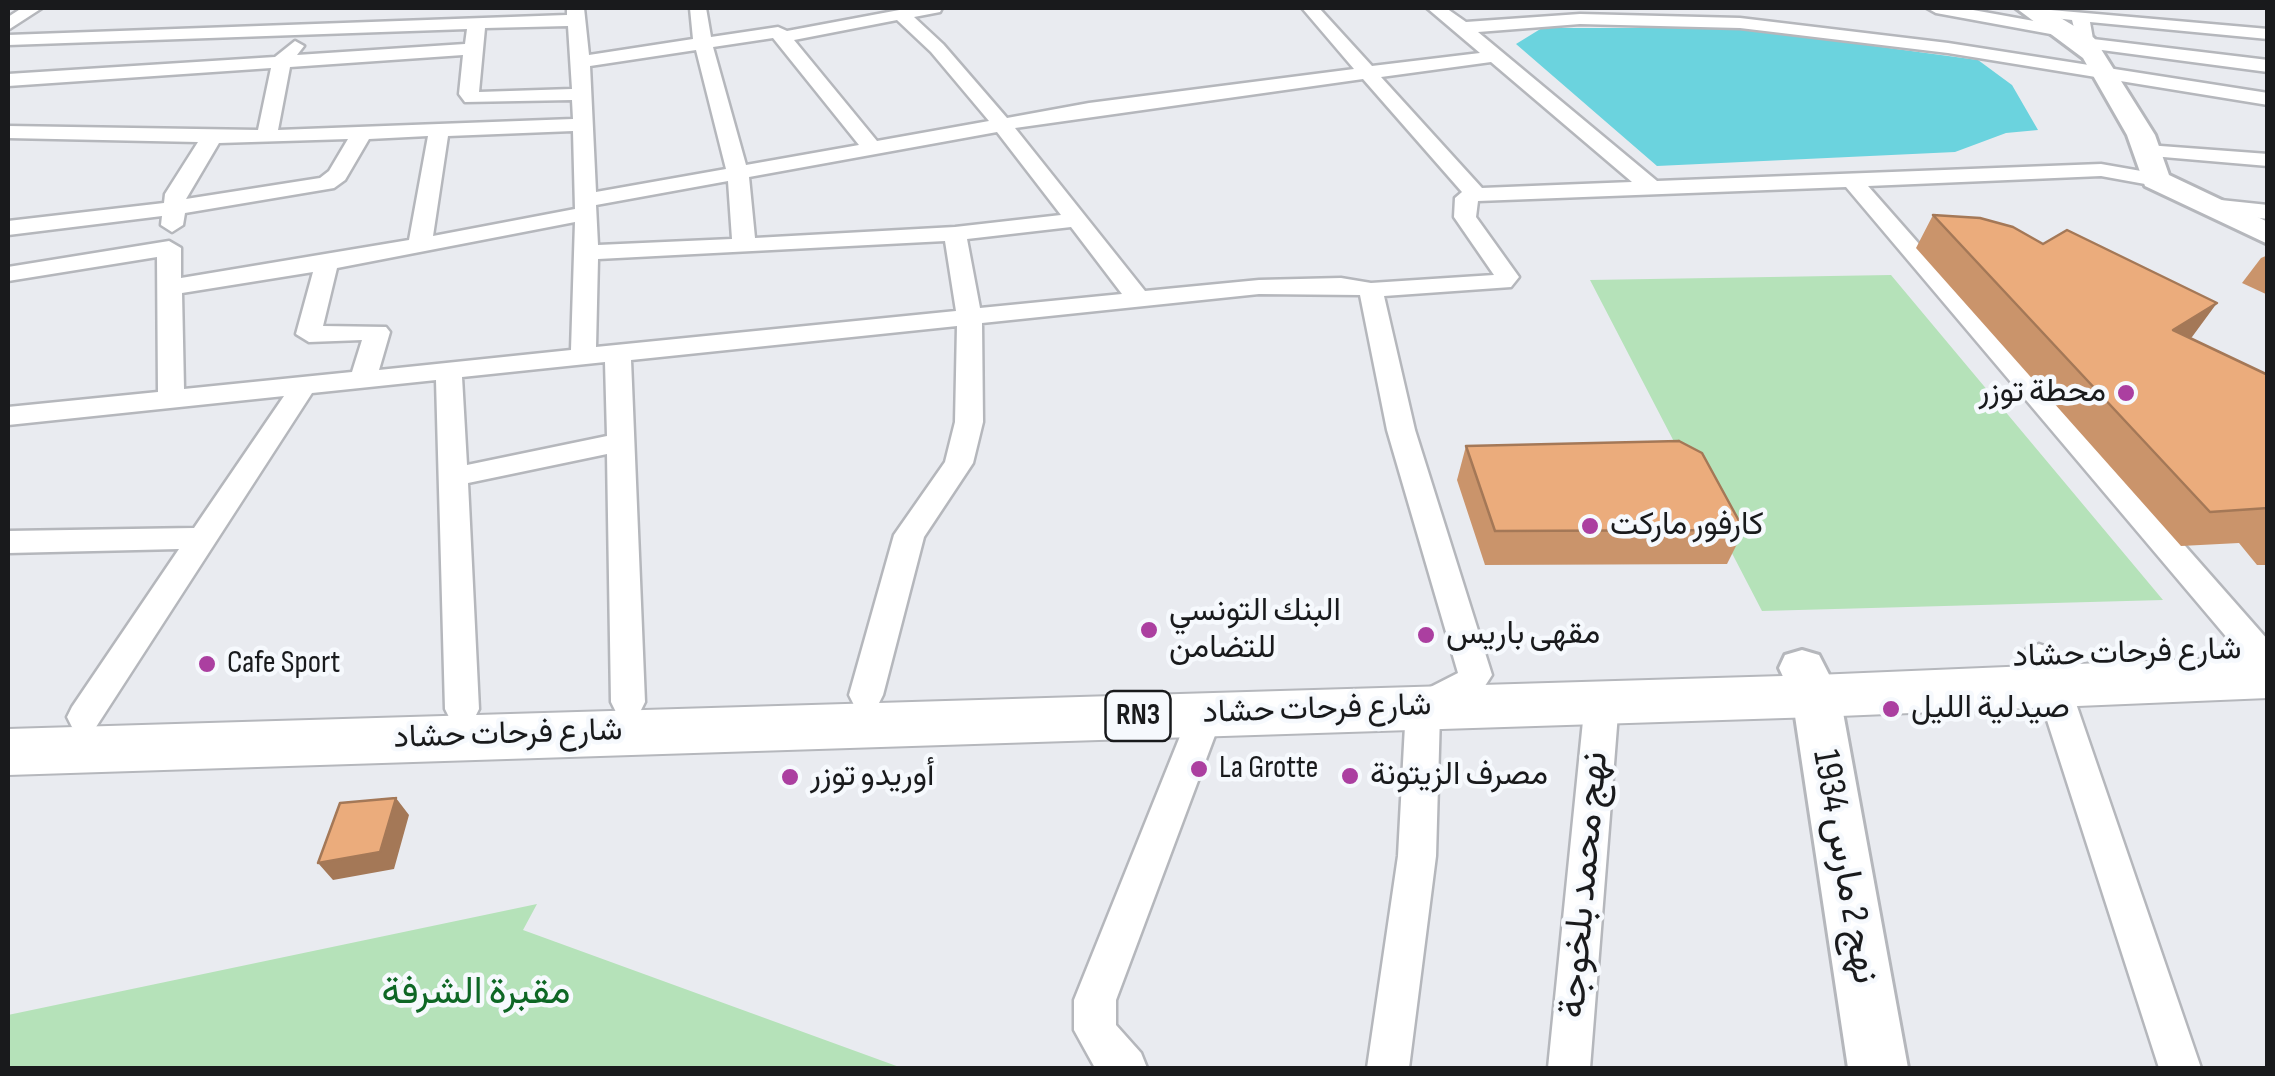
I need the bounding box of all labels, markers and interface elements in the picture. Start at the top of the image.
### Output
place label: محطة توزر [1978,374,2106,412]
marker: محطة توزر [2115,382,2137,404]
place label: كارفور ماركت [1610,507,1764,545]
marker: كارفور ماركت [1579,515,1601,537]
place label: البنك التونسي للتضامن [1169,593,1341,668]
place label: مقهى باريس [1446,616,1600,654]
marker: البنك التونسي للتضامن [1138,619,1160,641]
marker: مقهى باريس [1415,624,1437,646]
street label: شارع فرحات حشاد [2012,631,2242,677]
place label: Cafe Sport [227,645,340,683]
marker: Cafe Sport [196,653,218,675]
street label: شارع فرحات حشاد [1202,687,1432,733]
place label: صيدلية الليل [1911,690,2070,728]
road number: RN3 [1106,691,1170,741]
marker: صيدلية الليل [1880,698,1902,720]
street label: شارع فرحات حشاد [393,712,623,758]
street label: نهج 2 مارس 1934 [1801,746,1887,988]
place label: La Grotte [1219,750,1318,788]
street label: نهج محمد بلخوجة [1551,750,1619,1020]
place label: مصرف الزيتونة [1370,757,1548,795]
place label: أوريدو توزر [810,758,934,796]
marker: La Grotte [1188,758,1210,780]
marker: مصرف الزيتونة [1339,765,1361,787]
marker: أوريدو توزر [779,766,801,788]
park label: مقبرة الشرفة [382,970,570,1016]

